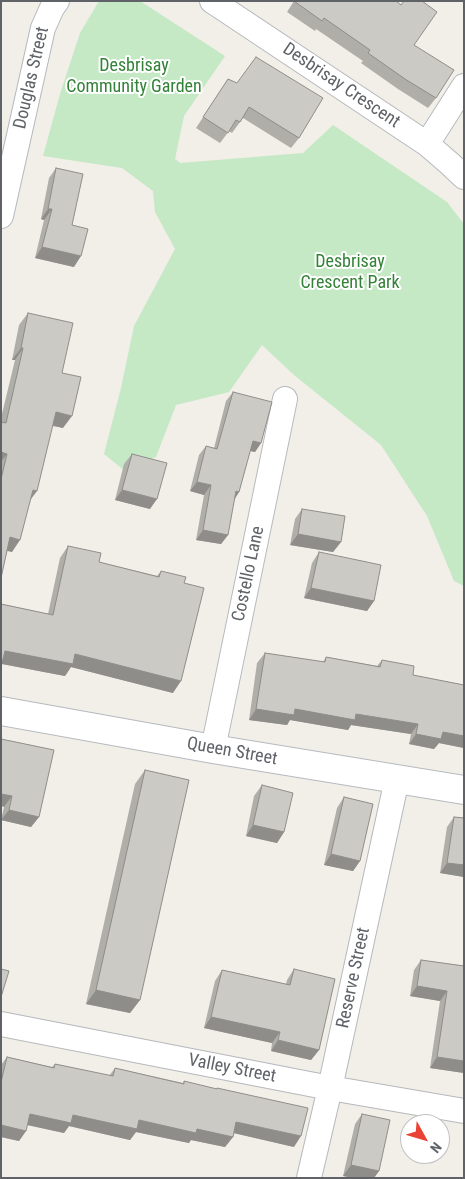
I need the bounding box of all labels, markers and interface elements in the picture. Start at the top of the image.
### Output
street label: Douglas Street [10,25,54,131]
street label: Desbrisay Crescent [278,39,404,133]
park label: Desbrisay Community Garden [66,55,202,98]
park label: Desbrisay Crescent Park [300,251,400,294]
street label: Costello Lane [228,524,270,624]
street label: Queen Street [185,733,279,771]
street label: Reserve Street [333,926,375,1030]
street label: Valley Street [186,1050,278,1088]
north arrow [400,1114,450,1164]
text: N [427,1139,445,1156]

